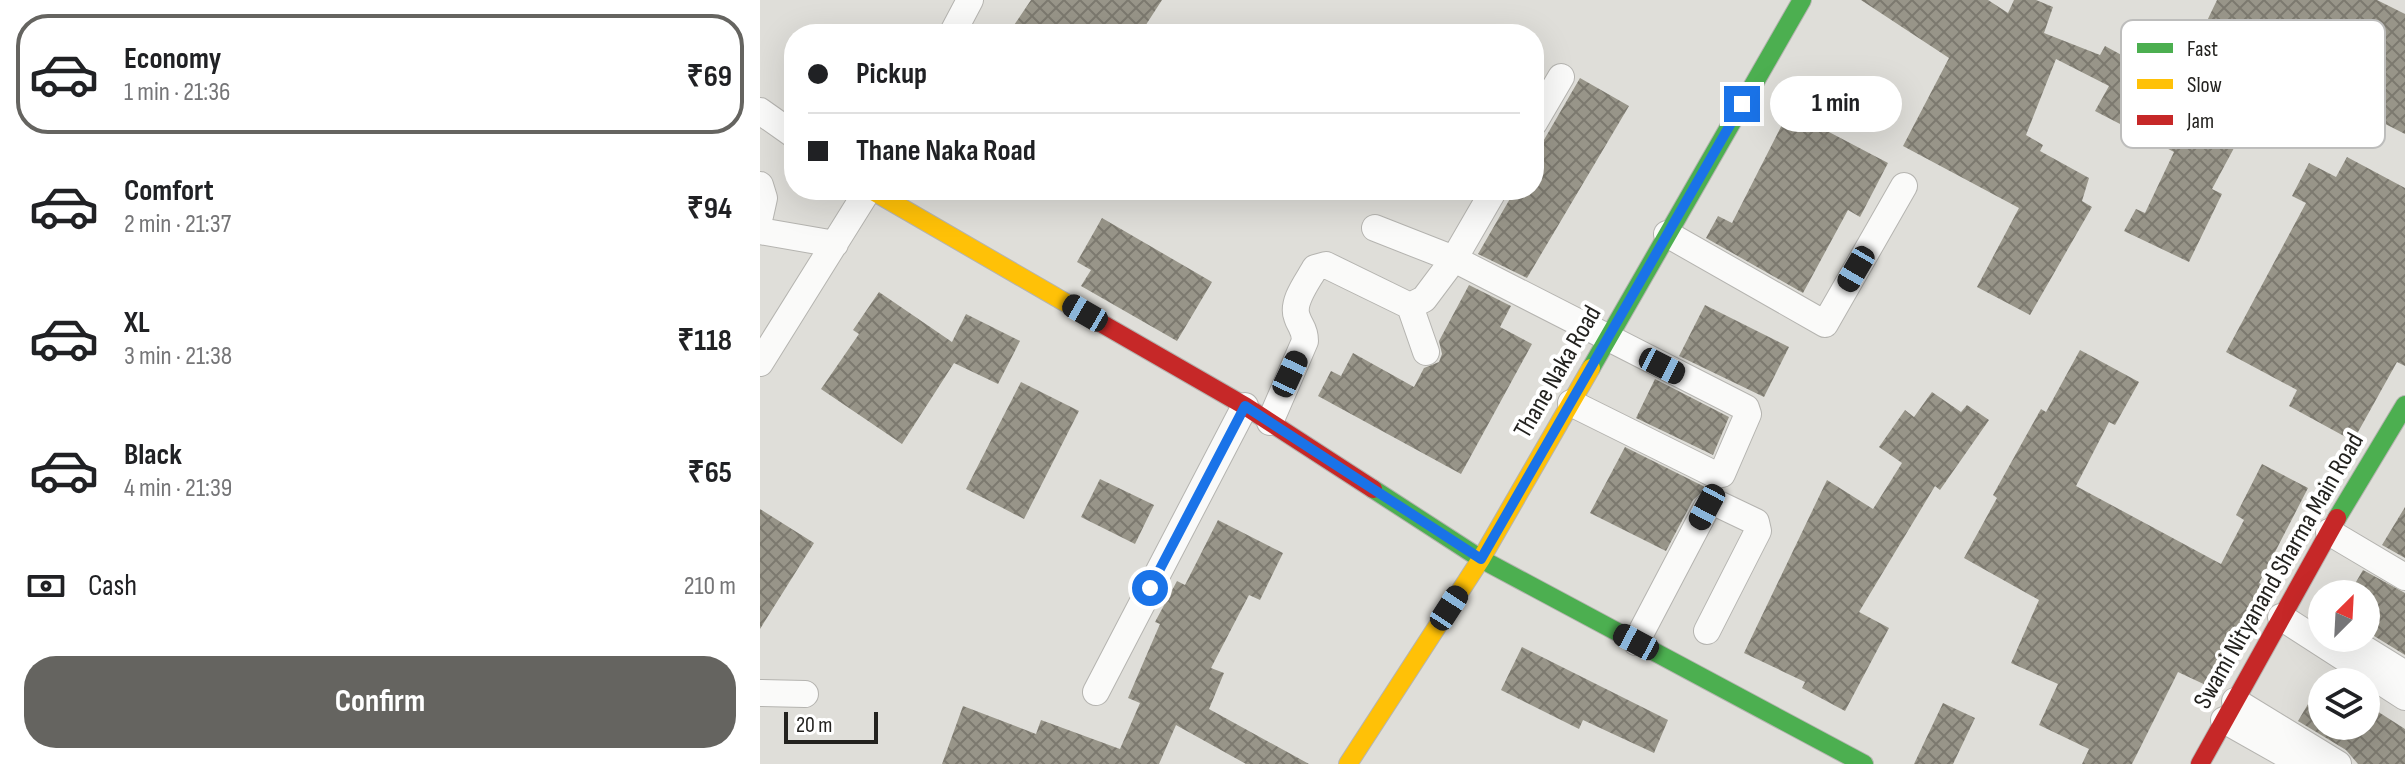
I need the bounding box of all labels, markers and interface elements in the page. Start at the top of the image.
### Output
legend [2121,20,2385,148]
text: Fast [2187,36,2218,63]
icon: car [28,38,100,110]
text: Economy [124,41,221,77]
text: Pickup [856,56,927,92]
text: ₹69 [687,59,732,95]
text: Slow [2187,72,2222,99]
callout: 1 min [1770,76,1902,132]
text: 1 min · 21:36 [124,77,230,108]
route end [1724,86,1760,122]
text: 1 min [1812,88,1860,119]
text: Jam [2186,108,2214,135]
text: Thane Naka Road [856,133,1036,169]
icon: car [28,170,100,242]
text: Comfort [124,173,214,209]
text: ₹94 [687,191,732,227]
text: 2 min · 21:37 [124,209,231,240]
car [1834,242,1878,296]
car [1058,291,1112,335]
street label: Thane Naka Road [1508,300,1608,444]
icon: car [28,302,100,374]
text: XL [124,305,150,341]
text: ₹118 [677,323,732,359]
text: 3 min · 21:38 [124,341,232,372]
car [1635,344,1689,388]
car [1269,347,1311,401]
street label: Swami Nityanand Sharma Main Road [2187,428,2371,714]
icon: car [28,434,100,506]
text: Black [124,437,182,473]
text: ₹65 [688,455,732,491]
text: 4 min · 21:39 [124,473,232,504]
car [1685,480,1729,534]
icon: cash [24,564,68,608]
text: Cash [88,568,137,604]
route start [1132,570,1168,606]
text: 210 m [684,571,736,602]
north arrow [2308,580,2380,652]
map controls [2308,580,2380,740]
car [1426,581,1472,635]
car [1609,620,1663,664]
button: Confirm [24,656,736,748]
button: layers [2308,668,2380,740]
scale bar [784,708,878,744]
text: 20 m [796,712,833,739]

